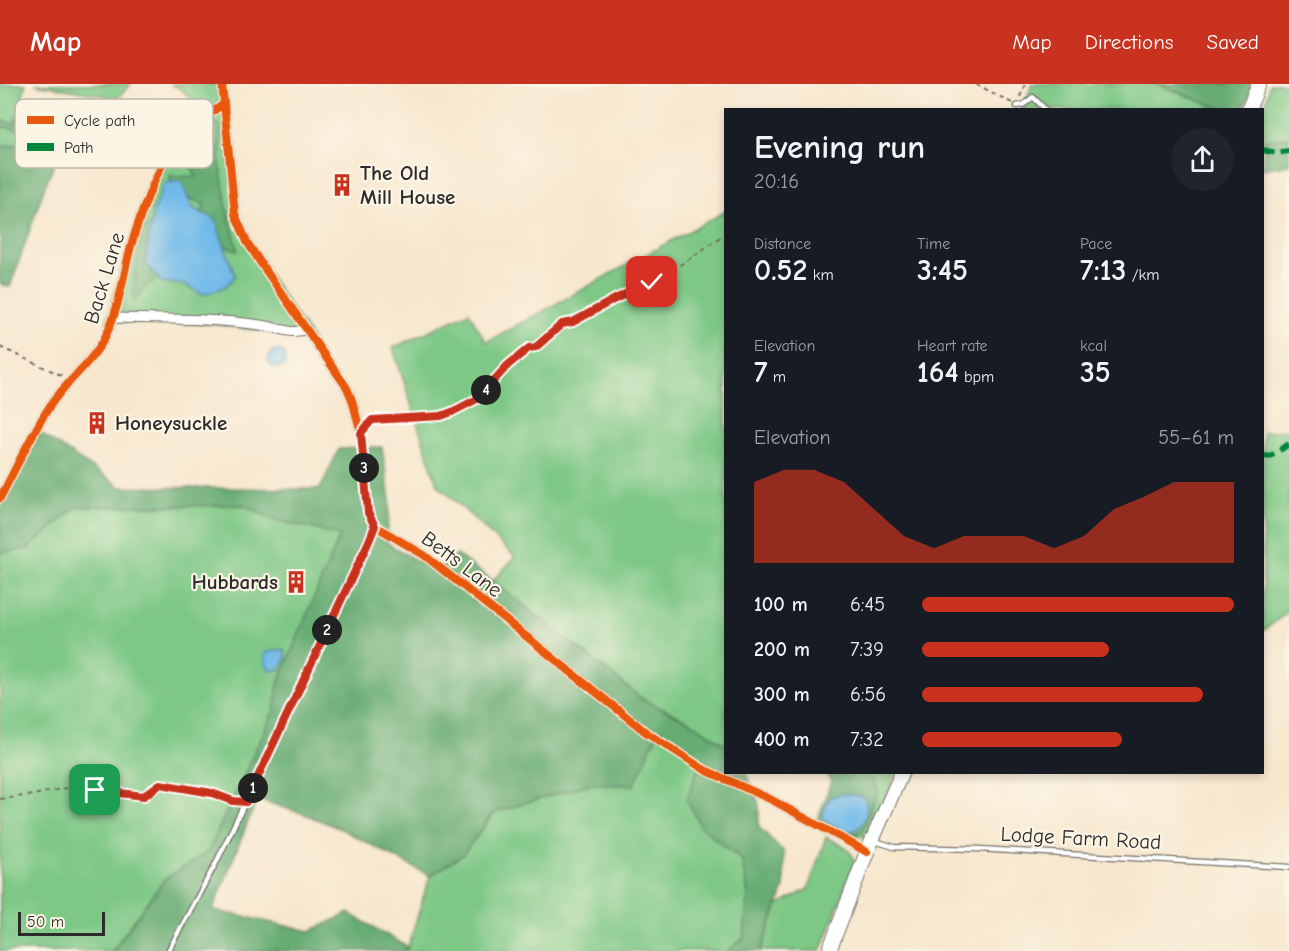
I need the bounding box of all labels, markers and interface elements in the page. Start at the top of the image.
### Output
text: Map [30,26,81,58]
text: Map [1012,30,1052,54]
text: Directions [1085,30,1174,54]
text: Saved [1207,30,1259,54]
legend [15,99,213,168]
text: Cycle path [64,112,135,130]
text: Evening run [754,128,925,166]
button: share [1171,128,1234,191]
text: Path [64,139,94,157]
place label: The Old Mill House [360,161,455,209]
text: 20:16 [754,170,799,193]
building icon: The Old Mill House [329,172,355,198]
street label: Back Lane [79,229,129,327]
text: Distance [754,235,811,253]
text: Time [917,235,950,253]
text: Pace [1080,235,1112,253]
text: 0.52 [754,253,807,288]
text: 3:45 [917,253,968,288]
text: 7:13 [1080,253,1126,288]
pin [626,256,677,307]
icon: check [635,265,668,298]
text: km [807,266,834,284]
text: /km [1126,266,1160,284]
text: Elevation [754,337,815,355]
text: Heart rate [917,337,988,355]
text: kcal [1080,337,1107,355]
text: 7 [754,355,768,390]
text: 164 [917,355,959,390]
text: 35 [1080,355,1111,390]
text: m [768,368,786,386]
text: bpm [959,368,994,386]
pin: 4 [471,375,501,405]
text: 4 [482,381,490,399]
building icon: Honeysuckle [84,410,110,436]
place label: Honeysuckle [115,411,227,435]
text: Elevation [754,426,831,449]
text: 55–61 m [1158,426,1234,449]
pin: 3 [349,453,379,483]
text: 3 [360,459,368,477]
street label: Betts Lane [417,526,507,602]
building icon: Hubbards [283,569,309,595]
place label: Hubbards [192,570,278,594]
text: 100 m [754,593,808,616]
text: 6:45 [850,593,885,616]
pin: 2 [312,615,342,645]
text: 2 [323,621,331,639]
text: 200 m [754,638,810,661]
text: 7:39 [850,638,884,661]
text: 300 m [754,683,810,706]
text: 6:56 [850,683,886,706]
text: 400 m [754,728,809,751]
text: 7:32 [850,728,884,751]
pin [69,764,120,815]
icon: arrive [78,773,111,806]
pin: 1 [238,773,268,803]
text: 1 [250,779,256,797]
street label: Lodge Farm Road [1000,822,1162,854]
scale bar [18,909,105,936]
text: 50 m [27,913,64,931]

